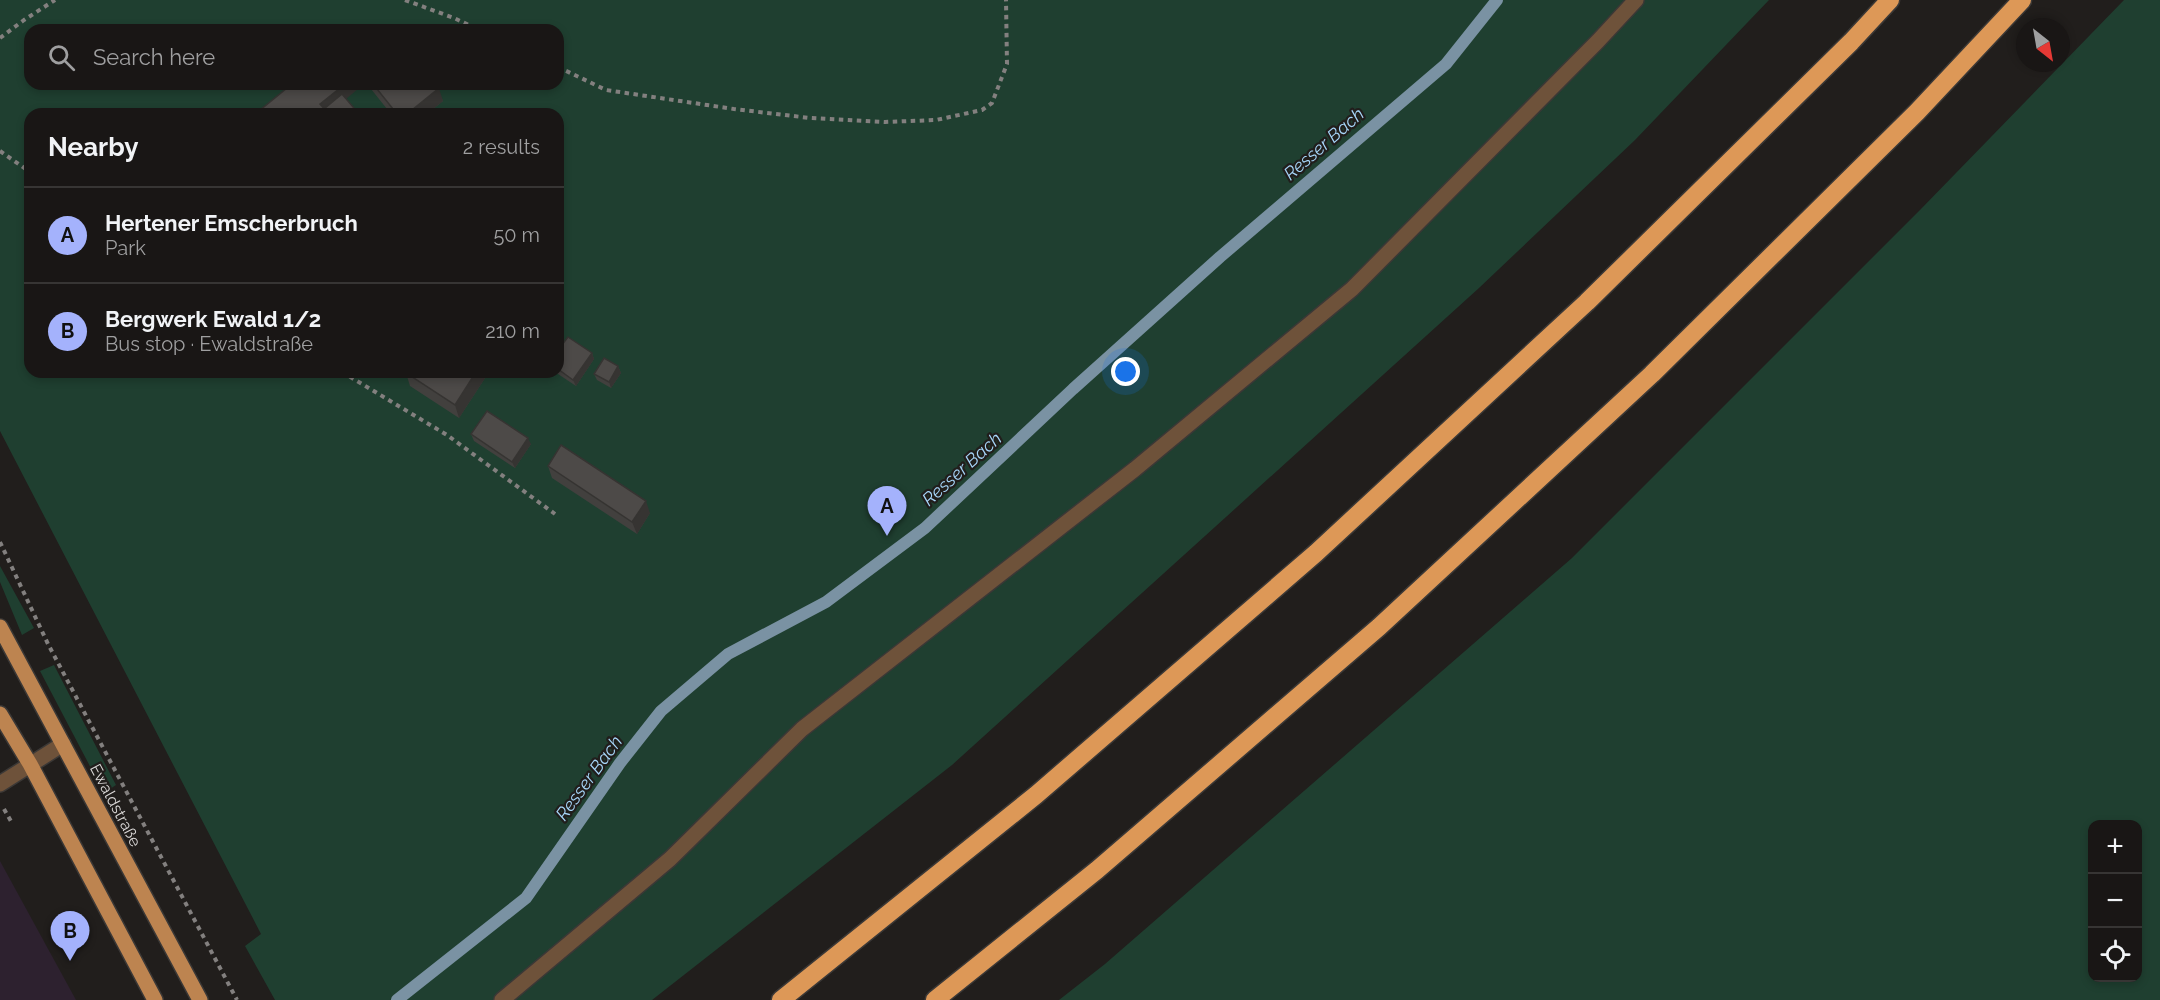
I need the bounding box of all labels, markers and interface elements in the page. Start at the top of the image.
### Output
north arrow [2016,18,2070,72]
search box [24,24,564,90]
icon: search [45,41,78,74]
text: Search here [93,44,215,70]
water label: Resser Bach [1279,103,1368,184]
text: Nearby [48,132,138,162]
text: 2 results [463,135,540,159]
text: Hertener Emscherbruch [105,210,358,236]
text: A [61,223,74,247]
text: 50 m [493,223,540,247]
text: Park [105,236,146,260]
text: Bergwerk Ewald 1/2 [105,306,321,332]
text: B [61,319,74,343]
text: 210 m [485,319,540,343]
text: Bus stop · Ewaldstraße [105,332,313,356]
your location [1111,357,1140,386]
water label: Resser Bach [918,428,1006,510]
pin: A [868,486,906,536]
water label: Resser Bach [551,731,626,824]
street label: Ewaldstraße [86,761,145,850]
map controls [2088,820,2142,982]
button: + [2088,820,2142,874]
button: − [2088,874,2142,928]
pin: B [50,912,90,961]
button: locate [2088,928,2142,982]

